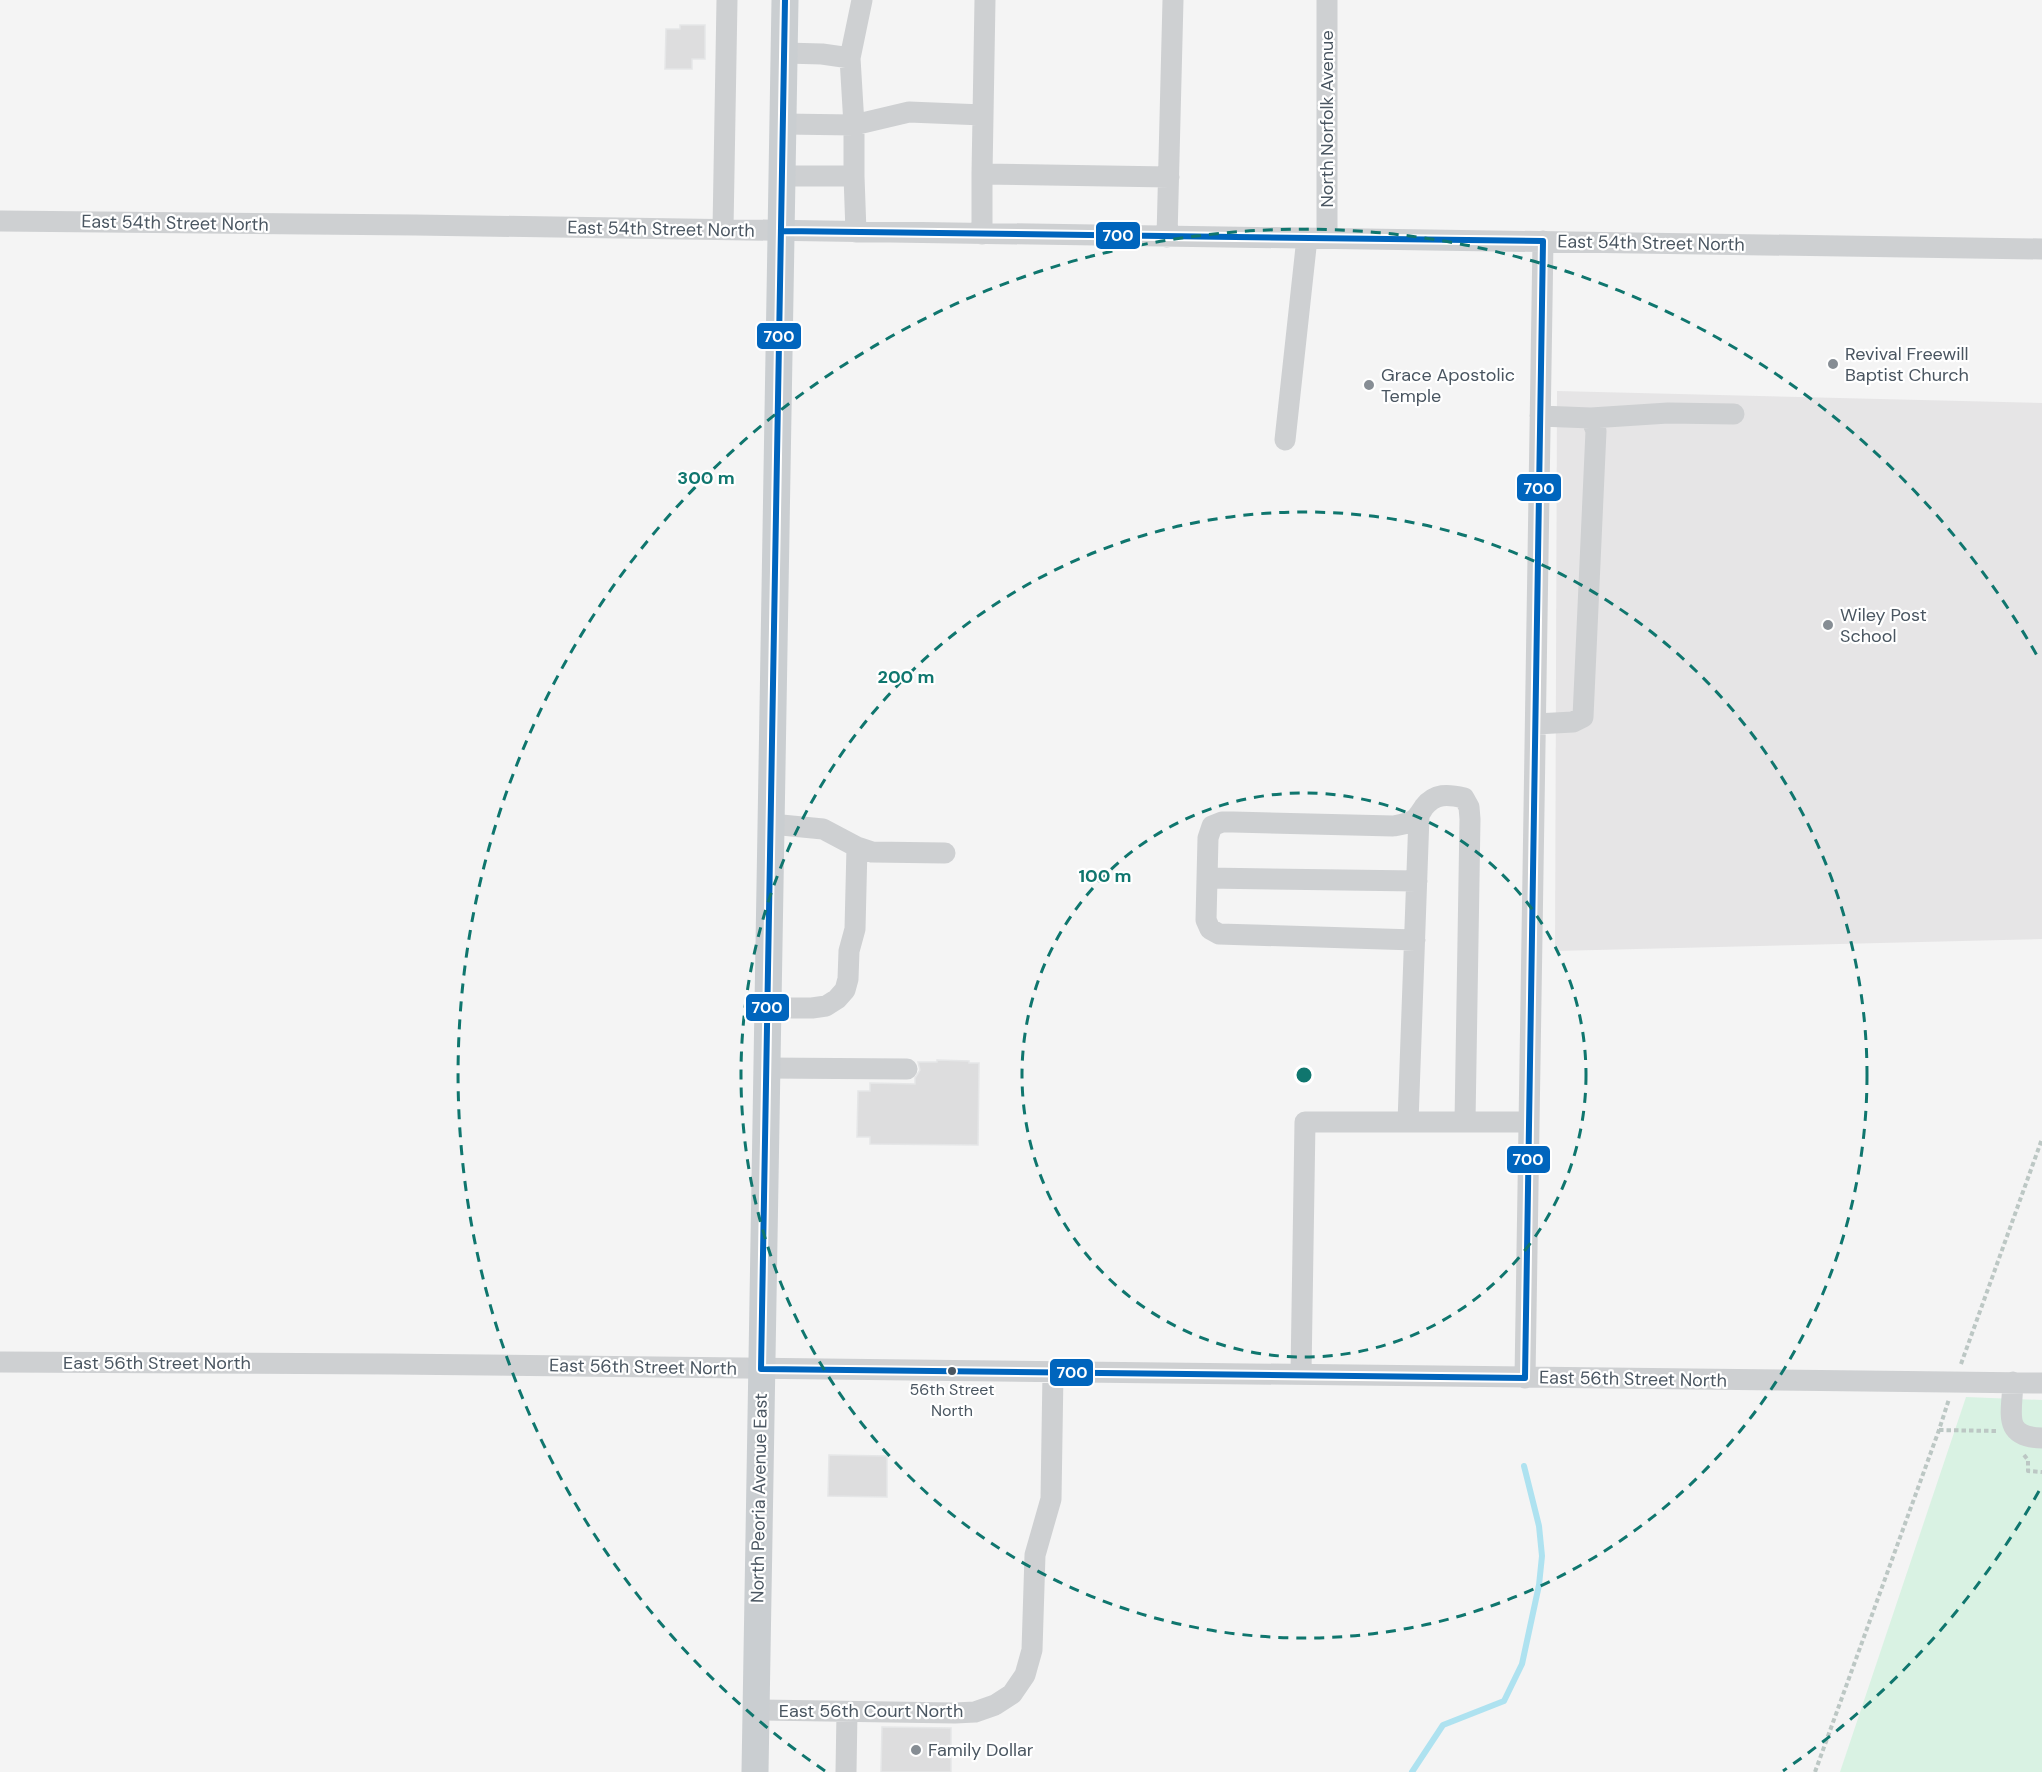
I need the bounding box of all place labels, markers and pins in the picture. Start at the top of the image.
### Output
place label: Revival Freewill Baptist Church [1845,342,1969,387]
marker: Revival Freewill Baptist Church [1826,357,1840,371]
place label: Grace Apostolic Temple [1381,363,1515,408]
marker: Grace Apostolic Temple [1362,378,1376,392]
place label: Wiley Post School [1840,603,1927,648]
marker: Wiley Post School [1821,618,1835,632]
centre of rings [1294,1065,1314,1085]
marker: 56th Street North [946,1365,958,1377]
place label: 56th Street North [910,1379,994,1421]
place label: Family Dollar [928,1738,1034,1762]
marker: Family Dollar [909,1743,923,1757]

